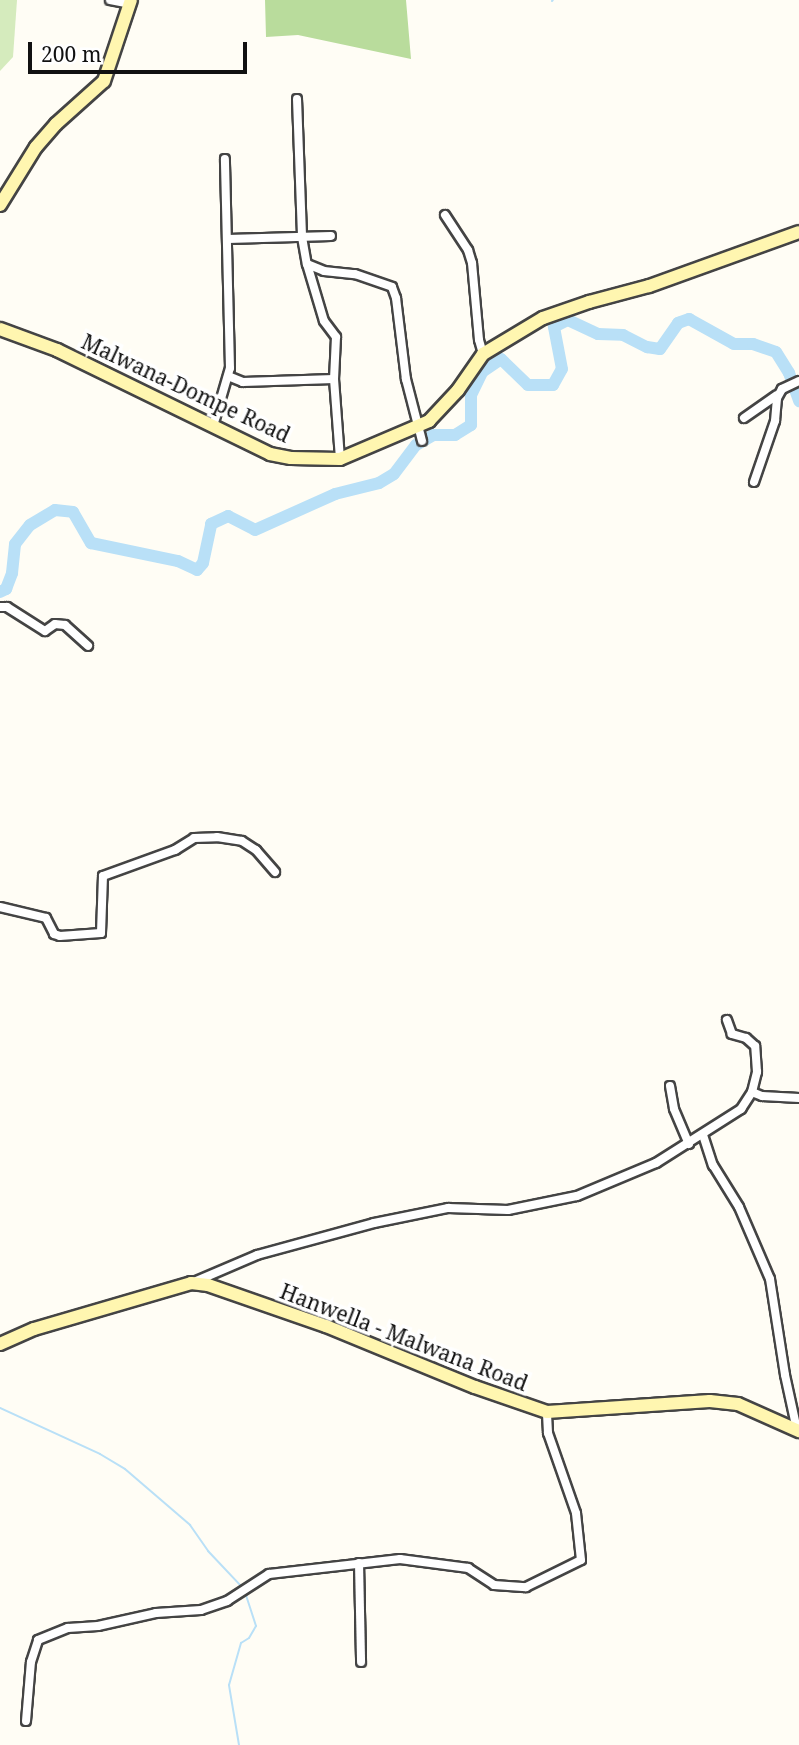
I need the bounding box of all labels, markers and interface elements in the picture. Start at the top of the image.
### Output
scale bar [32,28,250,72]
text: 200 m [41,40,102,68]
street label: Malwana-Dompe Road [78,329,294,447]
street label: Hanwella - Malwana Road [277,1278,531,1396]

